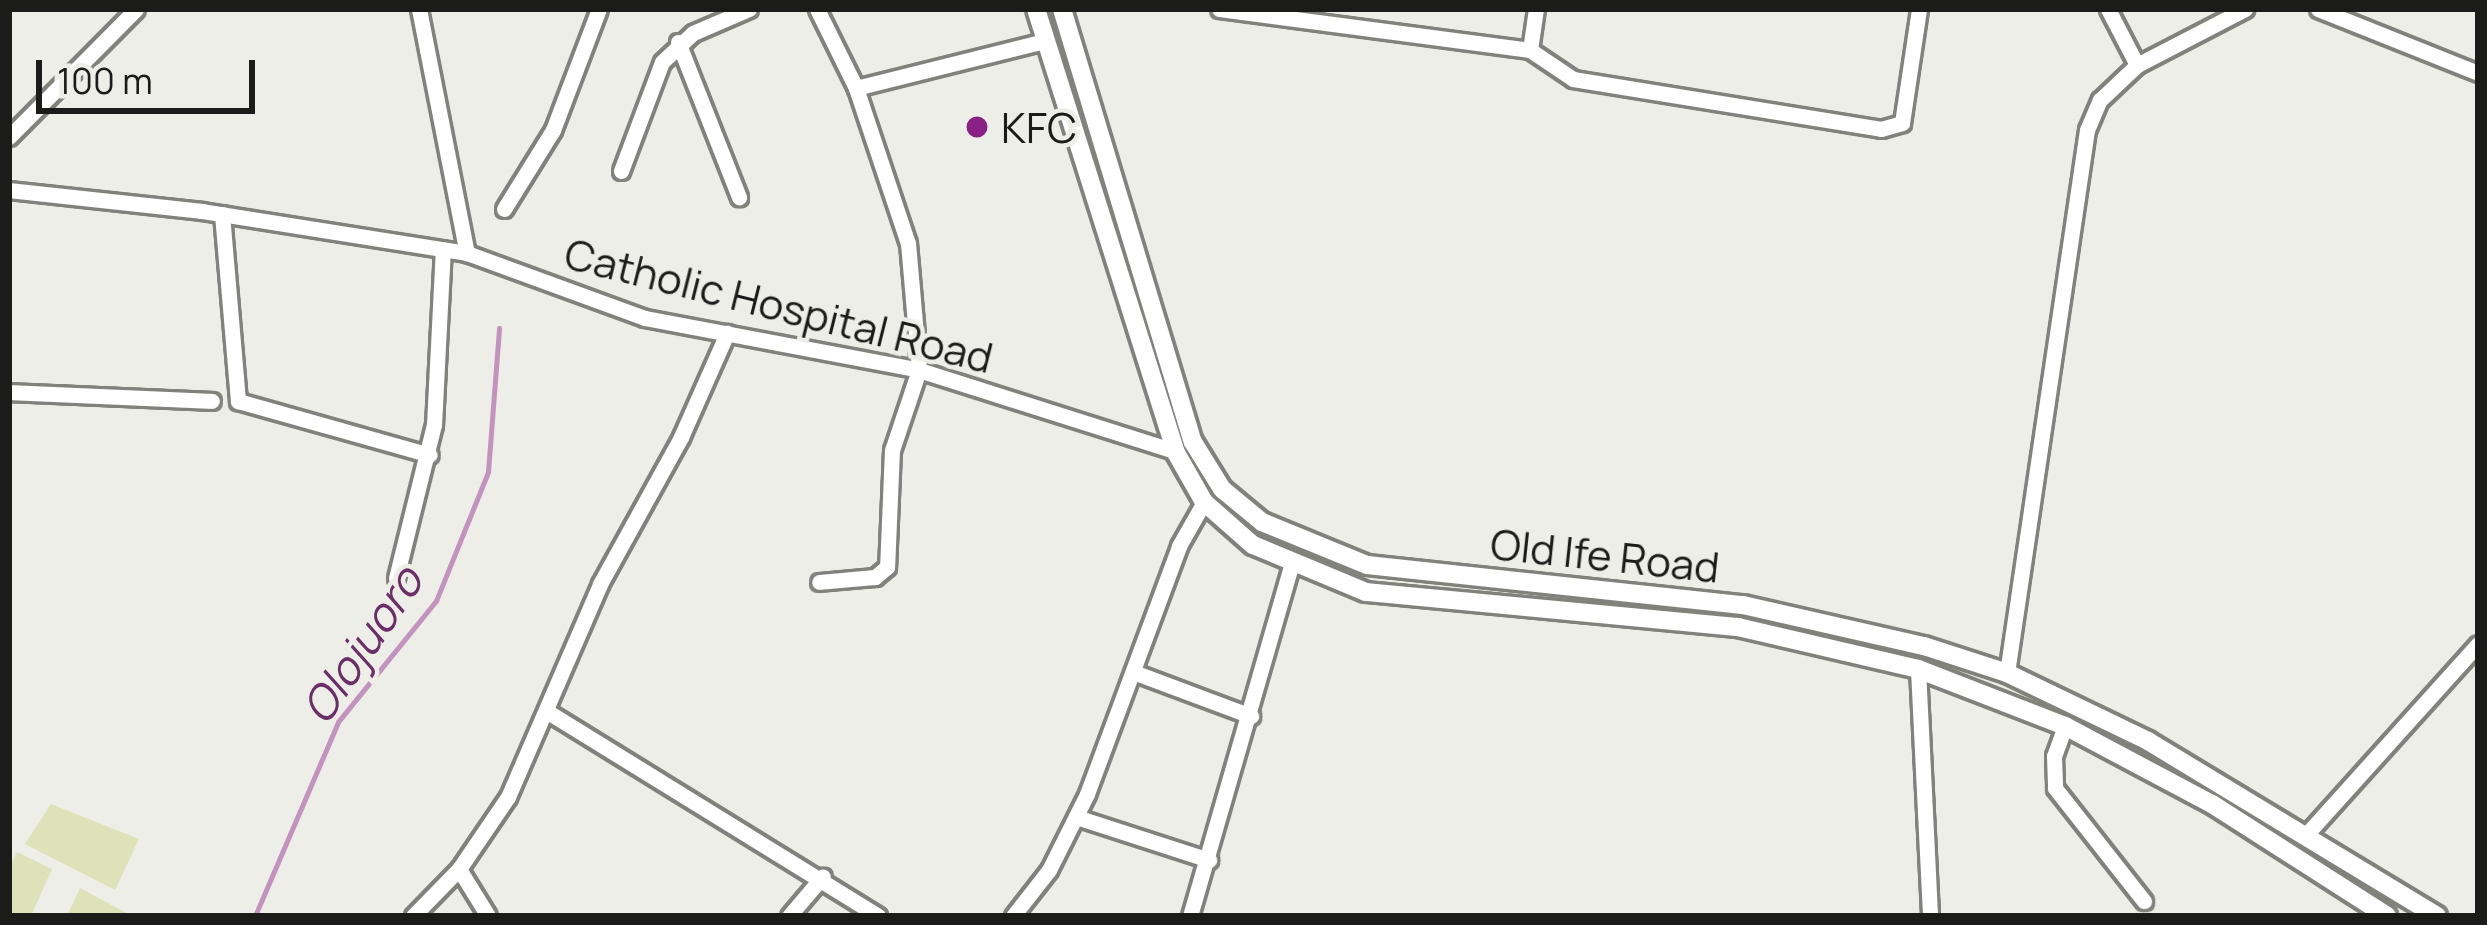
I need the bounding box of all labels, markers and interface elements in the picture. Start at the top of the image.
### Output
scale bar [42,36,261,110]
text: 100 m [57,56,153,105]
place label: KFC [1001,102,1077,152]
marker: KFC [964,114,990,140]
street label: Catholic Hospital Road [560,227,998,383]
street label: Old Ife Road [1488,518,1722,592]
water label: Olojuoro [290,557,434,733]

